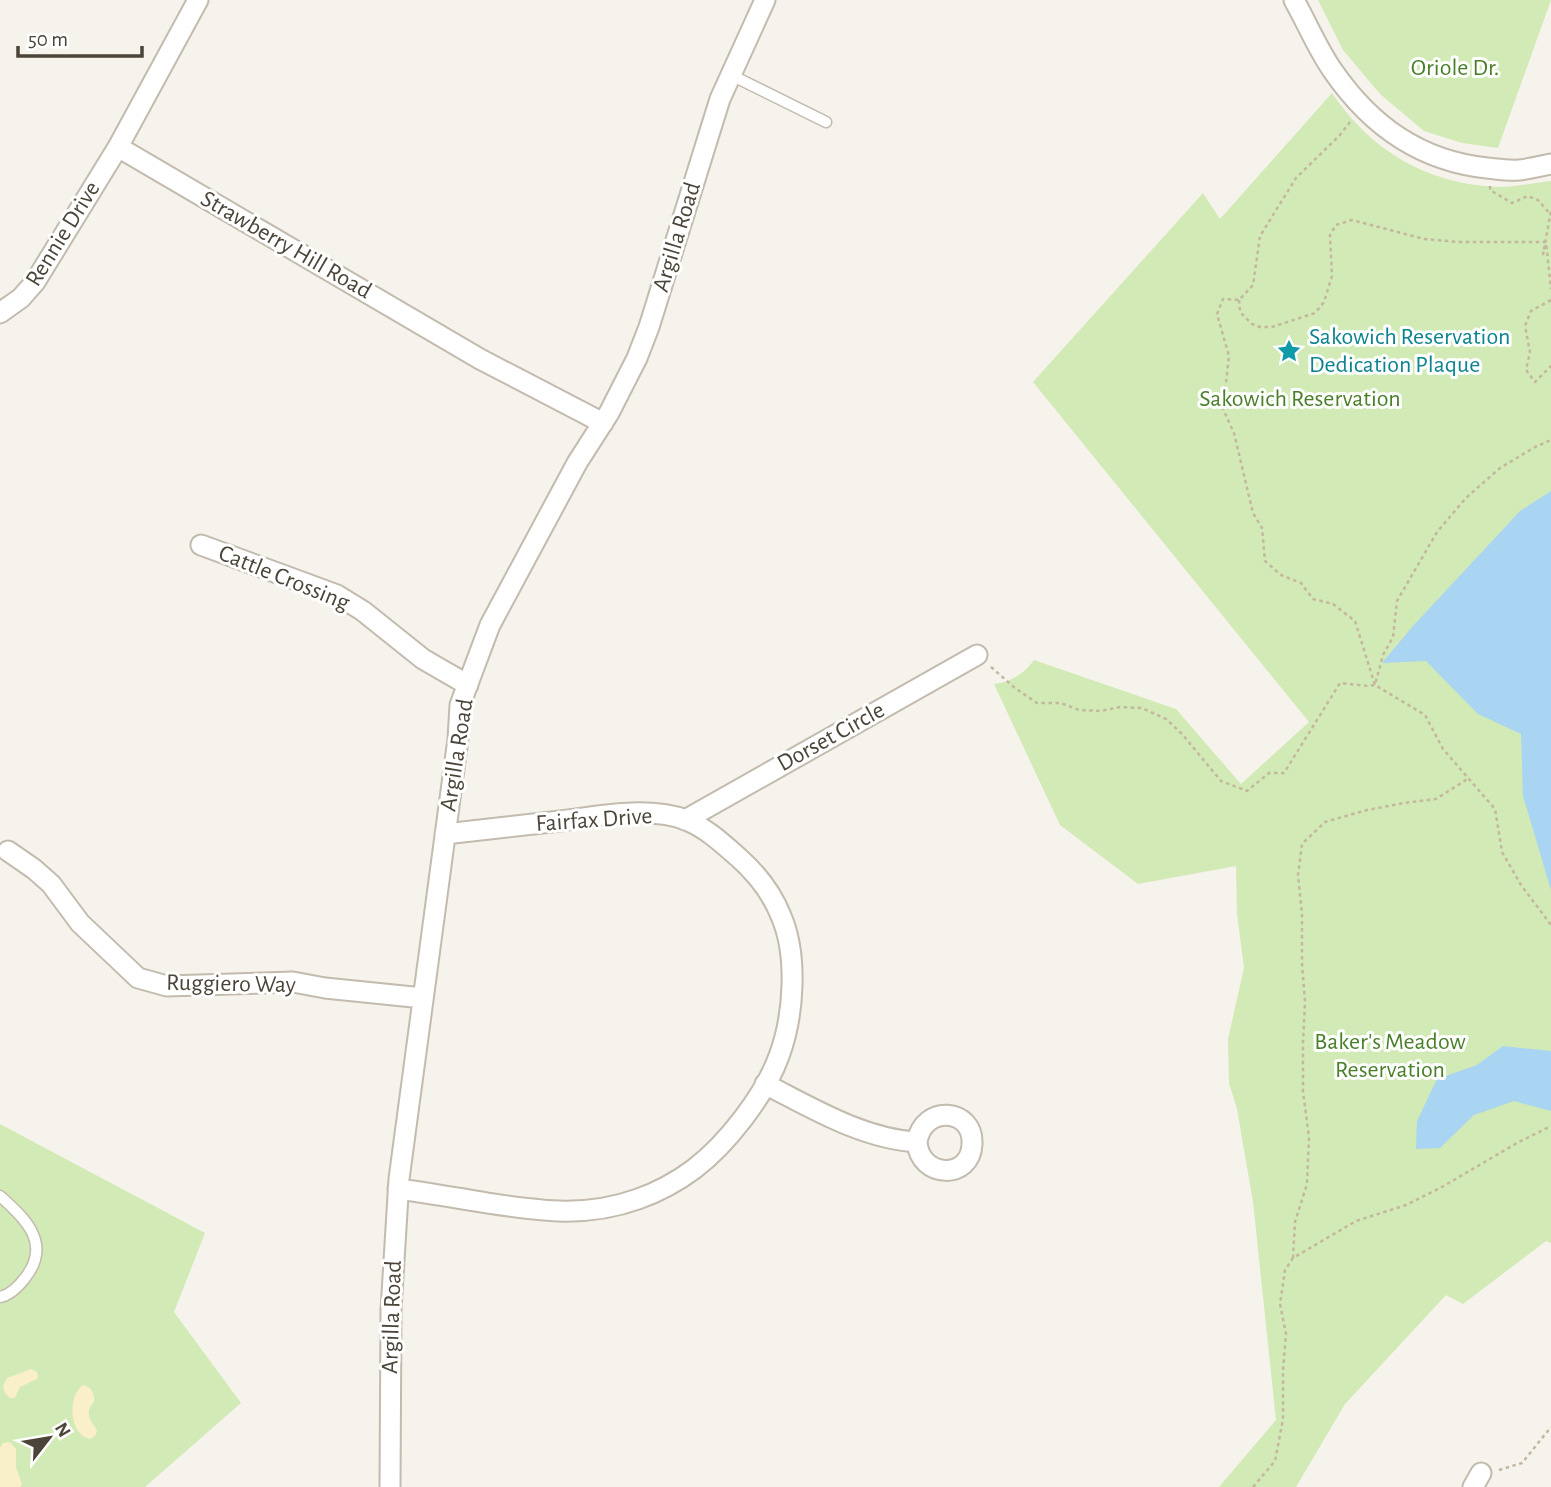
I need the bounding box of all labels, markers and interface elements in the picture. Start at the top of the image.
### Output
scale bar [18,14,142,58]
text: 50 m [28,29,68,50]
park label: Oriole Dr. [1411,56,1499,80]
street label: Rennie Drive [21,177,105,291]
street label: Argilla Road [649,179,705,295]
street label: Strawberry Hill Road [197,186,375,304]
place label: Sakowich Reservation Dedication Plaque [1309,325,1510,377]
place icon: Sakowich Reservation Dedication Plaque [1275,337,1303,365]
park label: Sakowich Reservation [1199,387,1401,411]
street label: Cattle Crossing [215,541,353,615]
street label: Argilla Road [436,697,478,813]
street label: Dorset Circle [773,698,889,776]
street label: Fairfax Drive [535,804,653,836]
street label: Ruggiero Way [166,971,296,997]
park label: Baker's Meadow Reservation [1314,1030,1466,1082]
street label: Argilla Road [378,1260,406,1374]
north arrow [14,1403,84,1473]
text: N [51,1419,74,1441]

